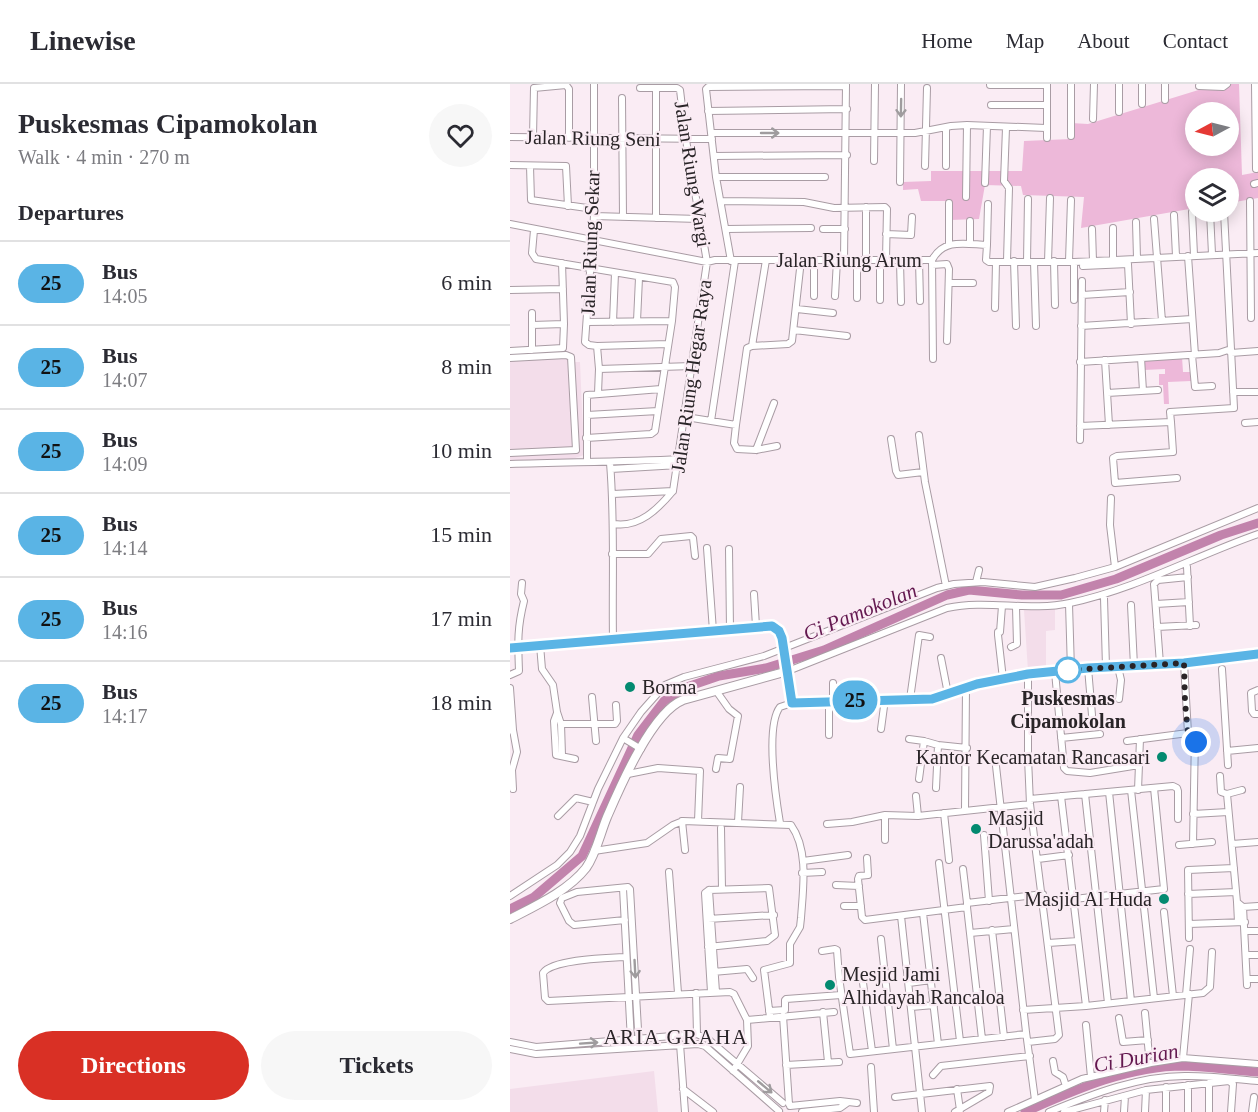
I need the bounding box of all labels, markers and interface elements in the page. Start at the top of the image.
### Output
text: Linewise [30,25,136,56]
text: Home [921,29,973,53]
text: Map [1006,29,1044,53]
text: About [1077,29,1130,53]
text: Contact [1163,29,1228,53]
one-way arrow [895,98,907,118]
street label: Jalan Riung Wargi [670,99,715,249]
north arrow [1185,102,1239,156]
map controls [1185,102,1239,222]
button: heart [429,104,492,167]
text: Puskesmas Cipamokolan [18,108,318,139]
street label: Jalan Riung Seni [525,126,661,151]
one-way arrow [760,127,780,139]
text: Walk · 4 min · 270 m [18,146,190,168]
button: layers [1185,168,1239,222]
street label: Jalan Riung Sekar [576,170,605,316]
text: Departures [18,200,124,225]
street label: Jalan Riung Arum [776,249,922,272]
text: Bus [102,259,137,284]
text: 6 min [441,270,492,295]
text: 25 [41,271,62,295]
street label: Jalan Riung Hegar Raya [667,278,716,474]
text: 14:05 [102,285,148,307]
text: Bus [102,343,137,368]
text: 8 min [441,354,492,379]
text: 25 [41,355,62,379]
text: 14:07 [102,369,148,391]
text: Bus [102,427,137,452]
text: 10 min [430,438,492,463]
text: 25 [41,439,62,463]
text: 14:09 [102,453,148,475]
text: Bus [102,511,137,536]
text: 15 min [430,522,492,547]
text: 25 [41,523,62,547]
text: 14:14 [102,537,148,559]
water label: Ci Pamokolan [800,578,920,646]
text: Bus [102,595,137,620]
text: 17 min [430,606,492,631]
text: 25 [41,607,62,631]
text: 14:16 [102,621,148,643]
marker: Puskesmas Cipamokolan [1055,657,1081,683]
place label: Borma [642,676,697,698]
text: Bus [102,679,137,704]
marker: Borma [623,680,637,694]
line badge: 25 [828,680,882,720]
place label: Puskesmas Cipamokolan [1010,687,1126,733]
text: 25 [845,688,866,712]
text: 18 min [430,690,492,715]
text: 25 [41,691,62,715]
text: 14:17 [102,705,148,727]
your location [1181,727,1211,757]
place label: Kantor Kecamatan Rancasari [916,746,1150,768]
marker: Kantor Kecamatan Rancasari [1155,750,1169,764]
place label: Masjid Darussa'adah [988,807,1094,852]
marker: Masjid Darussa'adah [969,822,983,836]
place label: Masjid Al Huda [1024,888,1152,911]
marker: Masjid Al Huda [1157,892,1171,906]
one-way arrow [629,958,640,978]
place label: Mesjid Jami Alhidayah Rancaloa [842,963,1005,1009]
marker: Mesjid Jami Alhidayah Rancaloa [823,978,837,992]
district label: ARIA GRAHA [603,1025,749,1049]
button: Directions [18,1031,249,1100]
button: Tickets [261,1031,492,1100]
one-way arrow [579,1037,598,1048]
water label: Ci Durian [1092,1039,1180,1077]
one-way arrow [757,1080,772,1094]

